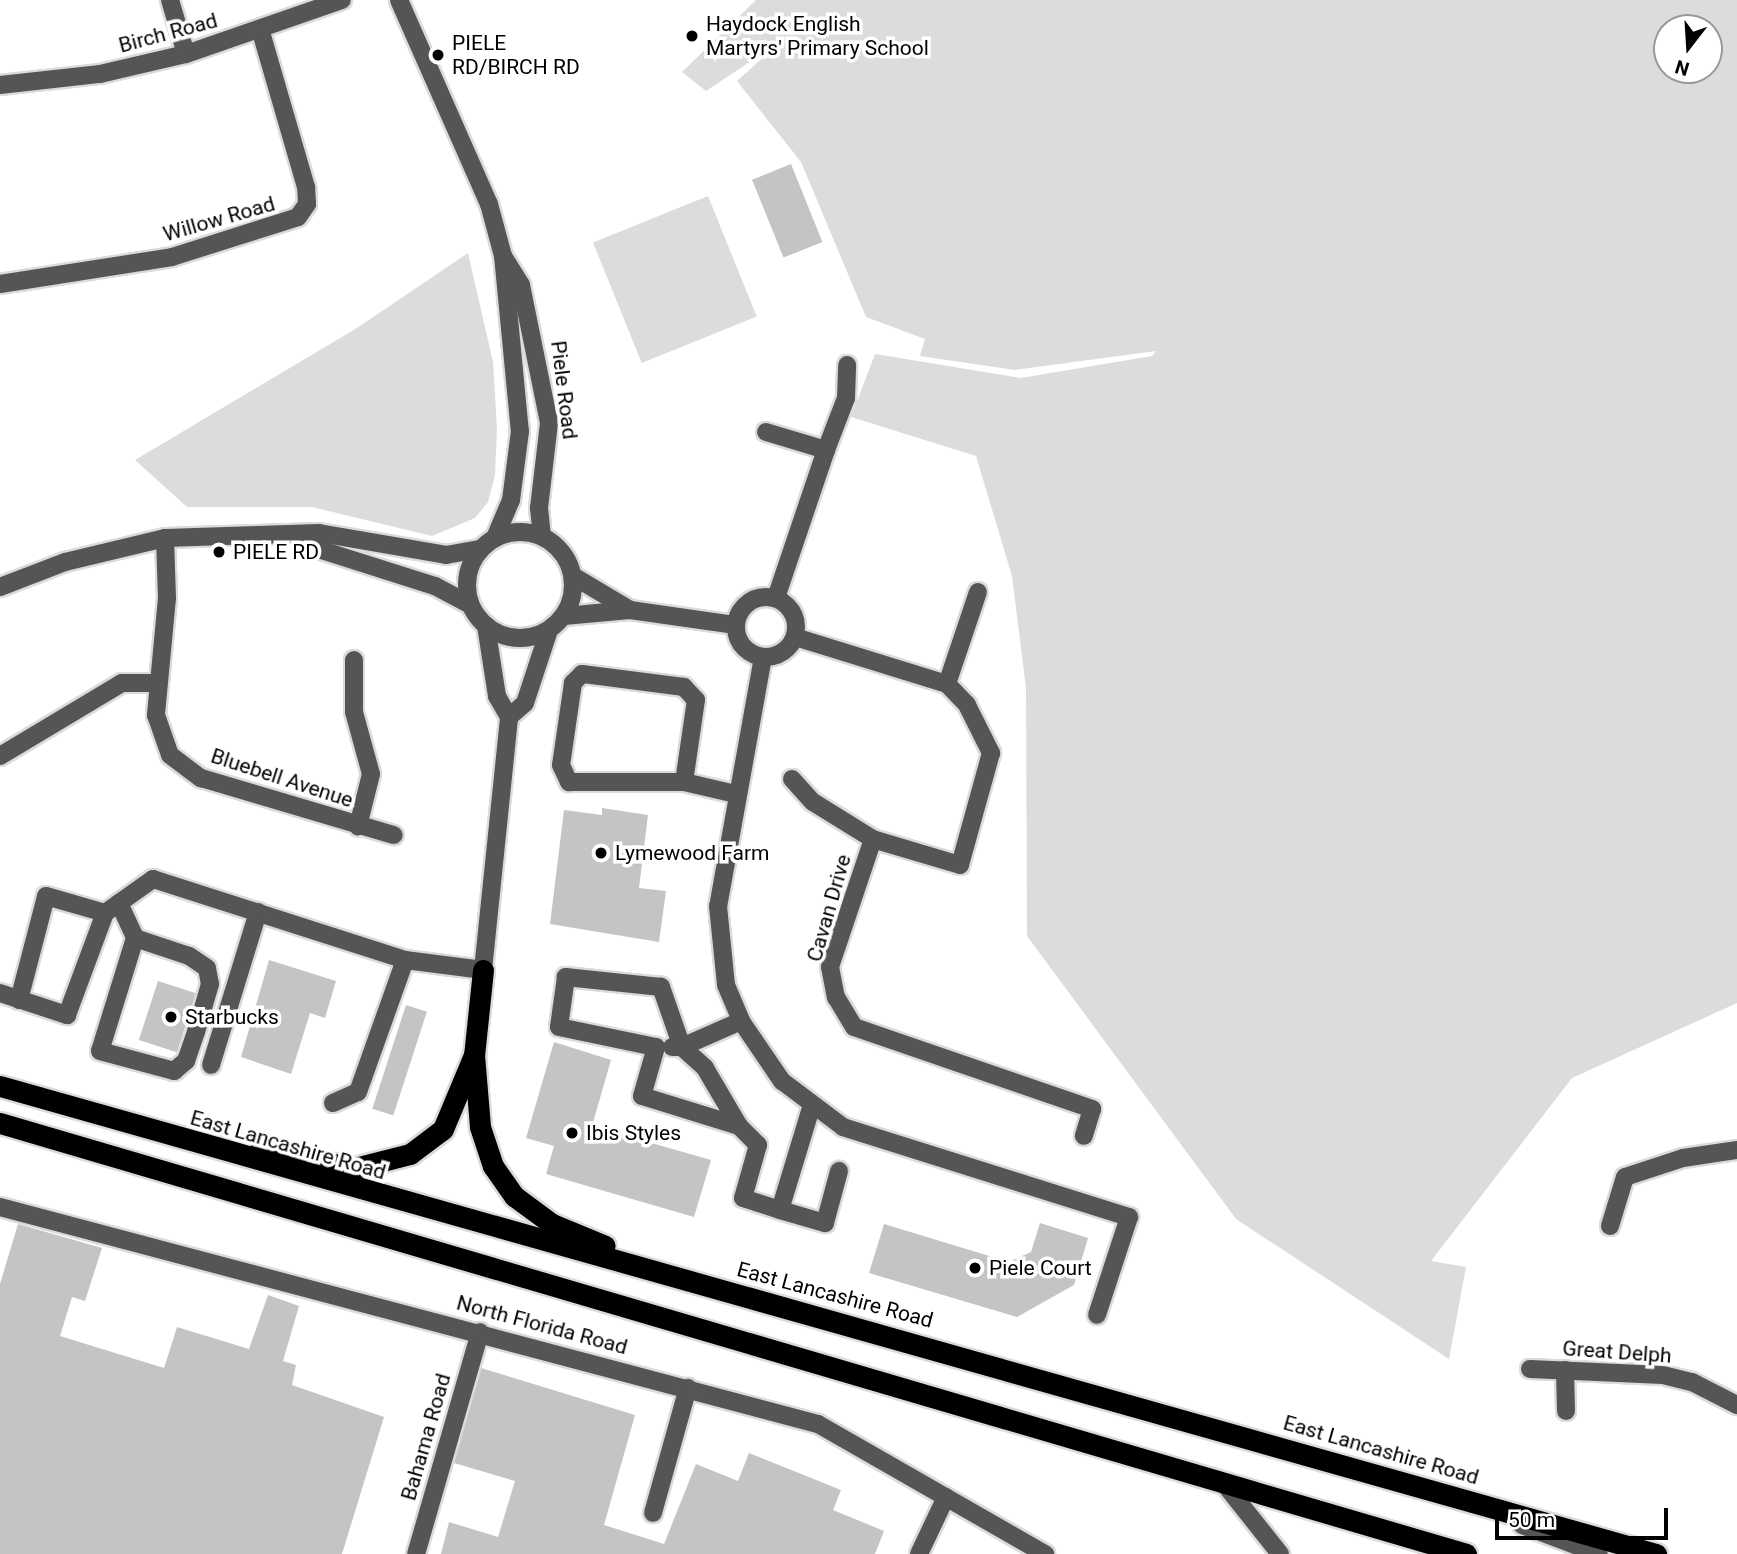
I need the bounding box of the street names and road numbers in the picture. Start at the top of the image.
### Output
street label: Birch Road [116,8,220,58]
street label: Willow Road [160,191,278,247]
street label: Piele Road [545,339,583,441]
street label: Bluebell Avenue [208,743,356,813]
street label: Cavan Drive [802,851,856,965]
street label: East Lancashire Road [187,1105,389,1185]
street label: East Lancashire Road [734,1257,936,1333]
street label: North Florida Road [454,1290,630,1360]
street label: Great Delph [1562,1336,1672,1368]
street label: Bahama Road [396,1371,456,1503]
street label: East Lancashire Road [1280,1410,1482,1490]

